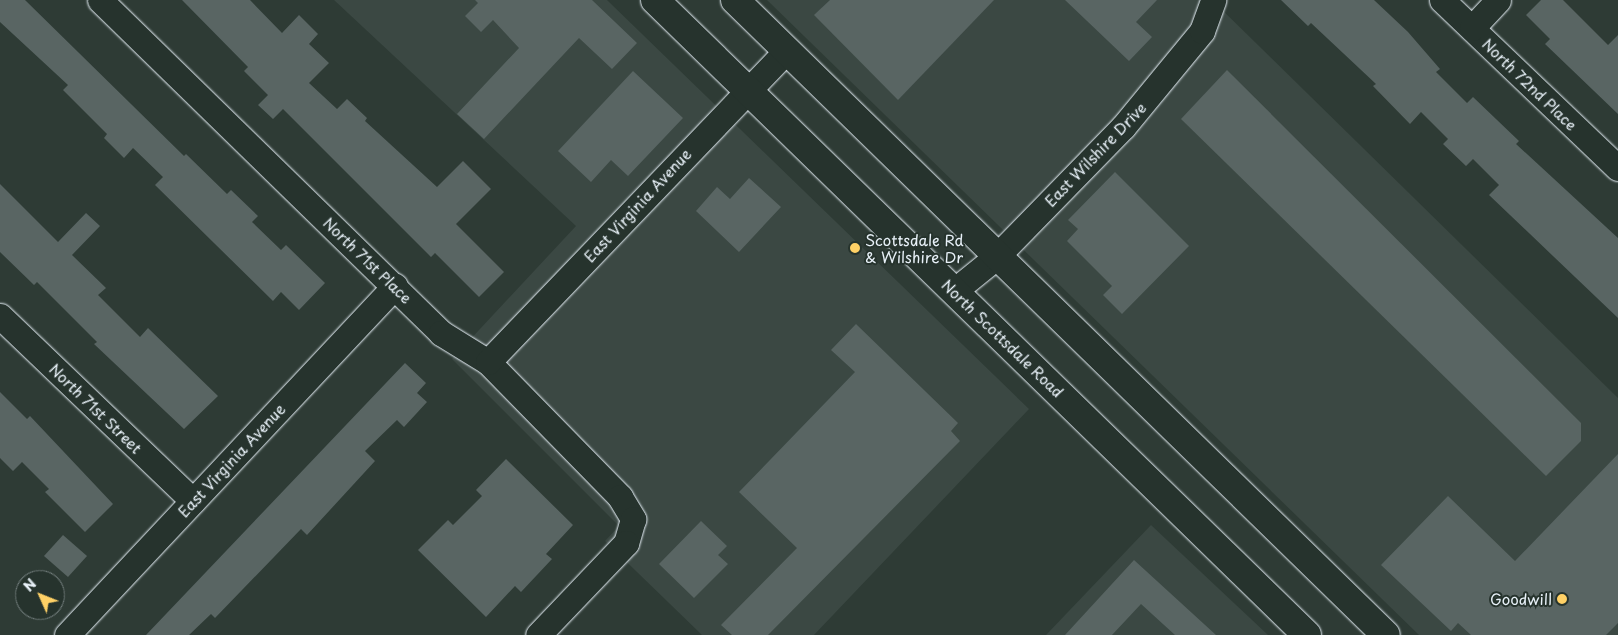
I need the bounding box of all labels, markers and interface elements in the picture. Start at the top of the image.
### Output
street label: North 72nd Place [1478,34,1582,134]
street label: East Wilshire Drive [1041,98,1149,210]
street label: East Virginia Avenue [580,145,694,265]
street label: North 71st Place [319,212,417,308]
place label: Scottsdale Rd & Wilshire Dr [865,230,965,265]
marker: Scottsdale Rd & Wilshire Dr [849,242,861,254]
street label: North Scottsdale Road [938,275,1068,401]
street label: North 71st Street [45,358,147,458]
street label: East Virginia Avenue [174,400,288,520]
north arrow [15,570,65,620]
text: N [18,574,41,596]
place label: Goodwill [1490,590,1552,608]
marker: Goodwill [1556,593,1568,605]

